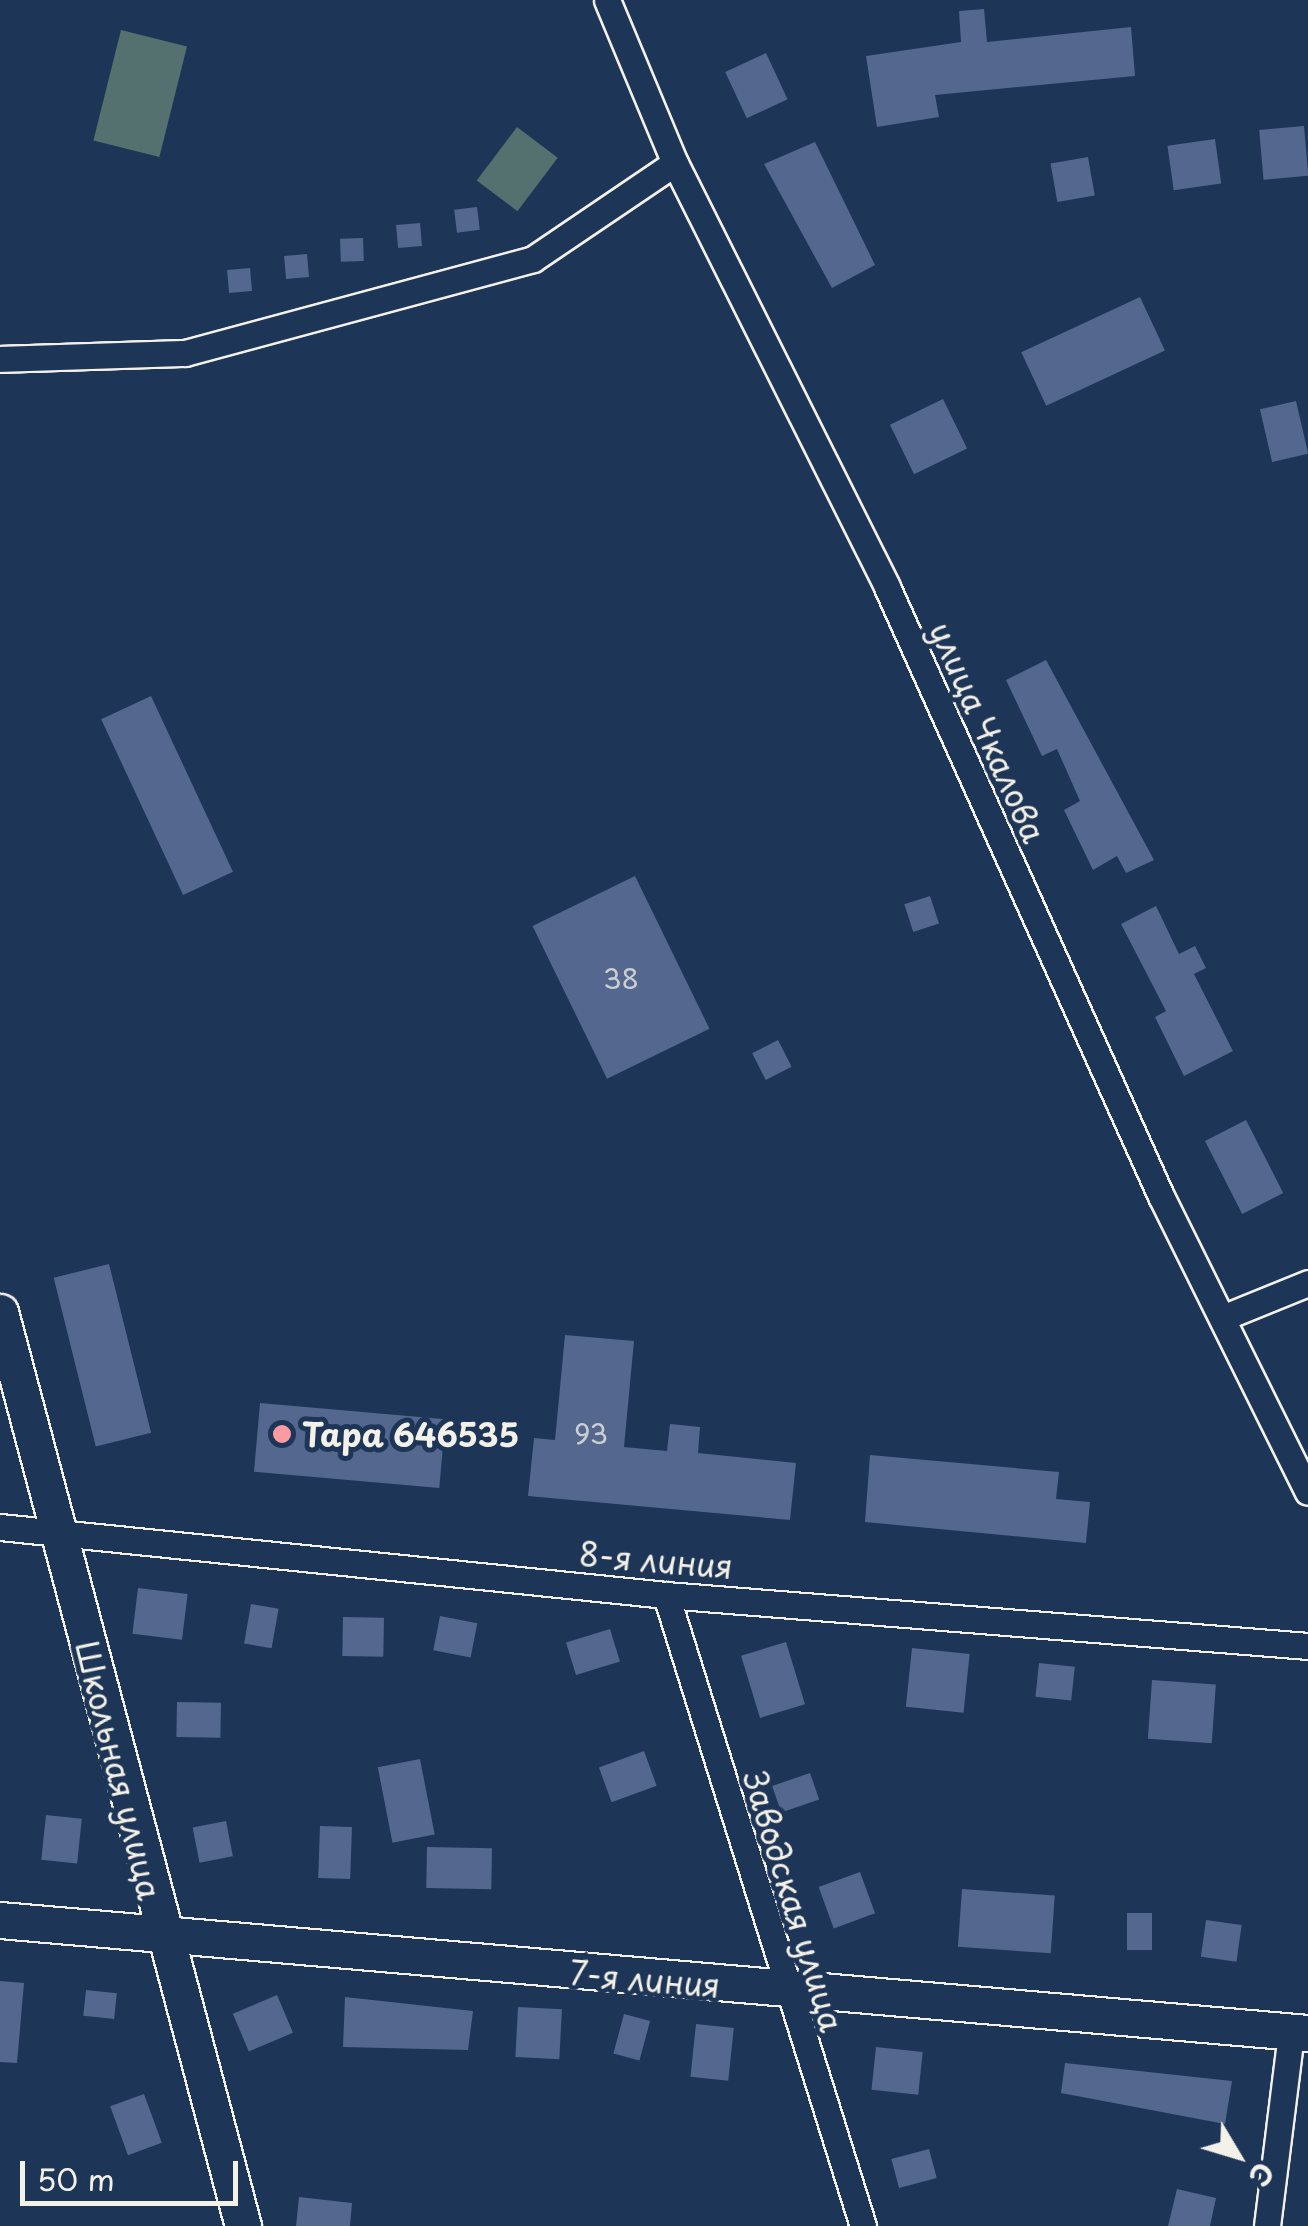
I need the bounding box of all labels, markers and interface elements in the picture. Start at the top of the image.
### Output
street label: улица Чкалова [922,615,1054,849]
house number: 38 [603,961,639,995]
place label: Тара 646535 [302,1415,521,1453]
house number: 93 [574,1416,608,1450]
marker: Тара 646535 [271,1423,293,1445]
street label: 8-я линия [577,1534,735,1586]
street label: Школьная улица [68,1636,170,1904]
street label: Заводская улица [736,1765,852,2037]
street label: 7-я линия [568,1953,722,2005]
north arrow [1188,2106,1288,2206]
scale bar [25,2141,242,2203]
text: С [1239,2153,1285,2196]
text: 50 m [37,2156,115,2201]

